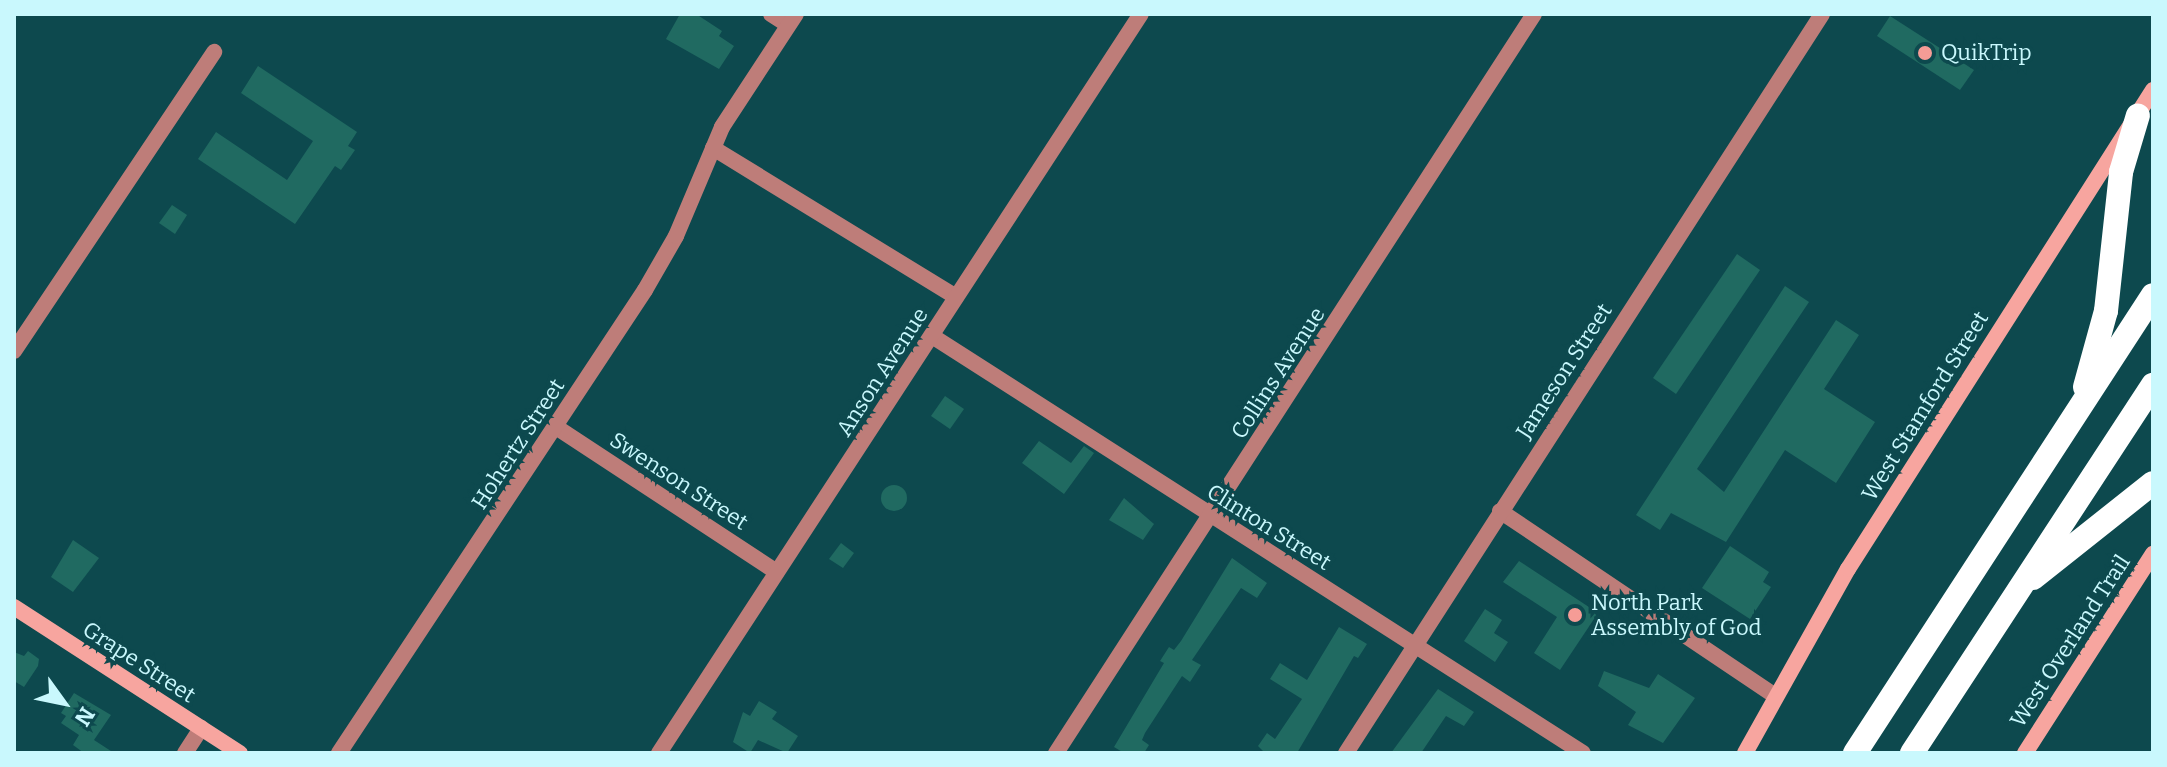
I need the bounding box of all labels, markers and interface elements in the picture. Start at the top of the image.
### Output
place label: QuikTrip [1941,40,2031,66]
marker: QuikTrip [1916,44,1934,62]
street label: Jameson Street [1511,299,1617,443]
street label: Collins Avenue [1226,302,1330,444]
street label: Anson Avenue [831,303,933,441]
street label: West Stamford Street [1856,306,1994,506]
street label: Hohertz Street [466,374,570,514]
street label: Swenson Street [605,427,753,535]
street label: Clinton Street [1202,478,1336,576]
street label: West Overland Trail [2004,550,2136,732]
place label: North Park Assembly of God [1591,589,1762,640]
marker: North Park Assembly of God [1566,606,1584,624]
street label: Grape Street [78,616,200,708]
north arrow [24,663,104,743]
text: N [69,702,100,731]

